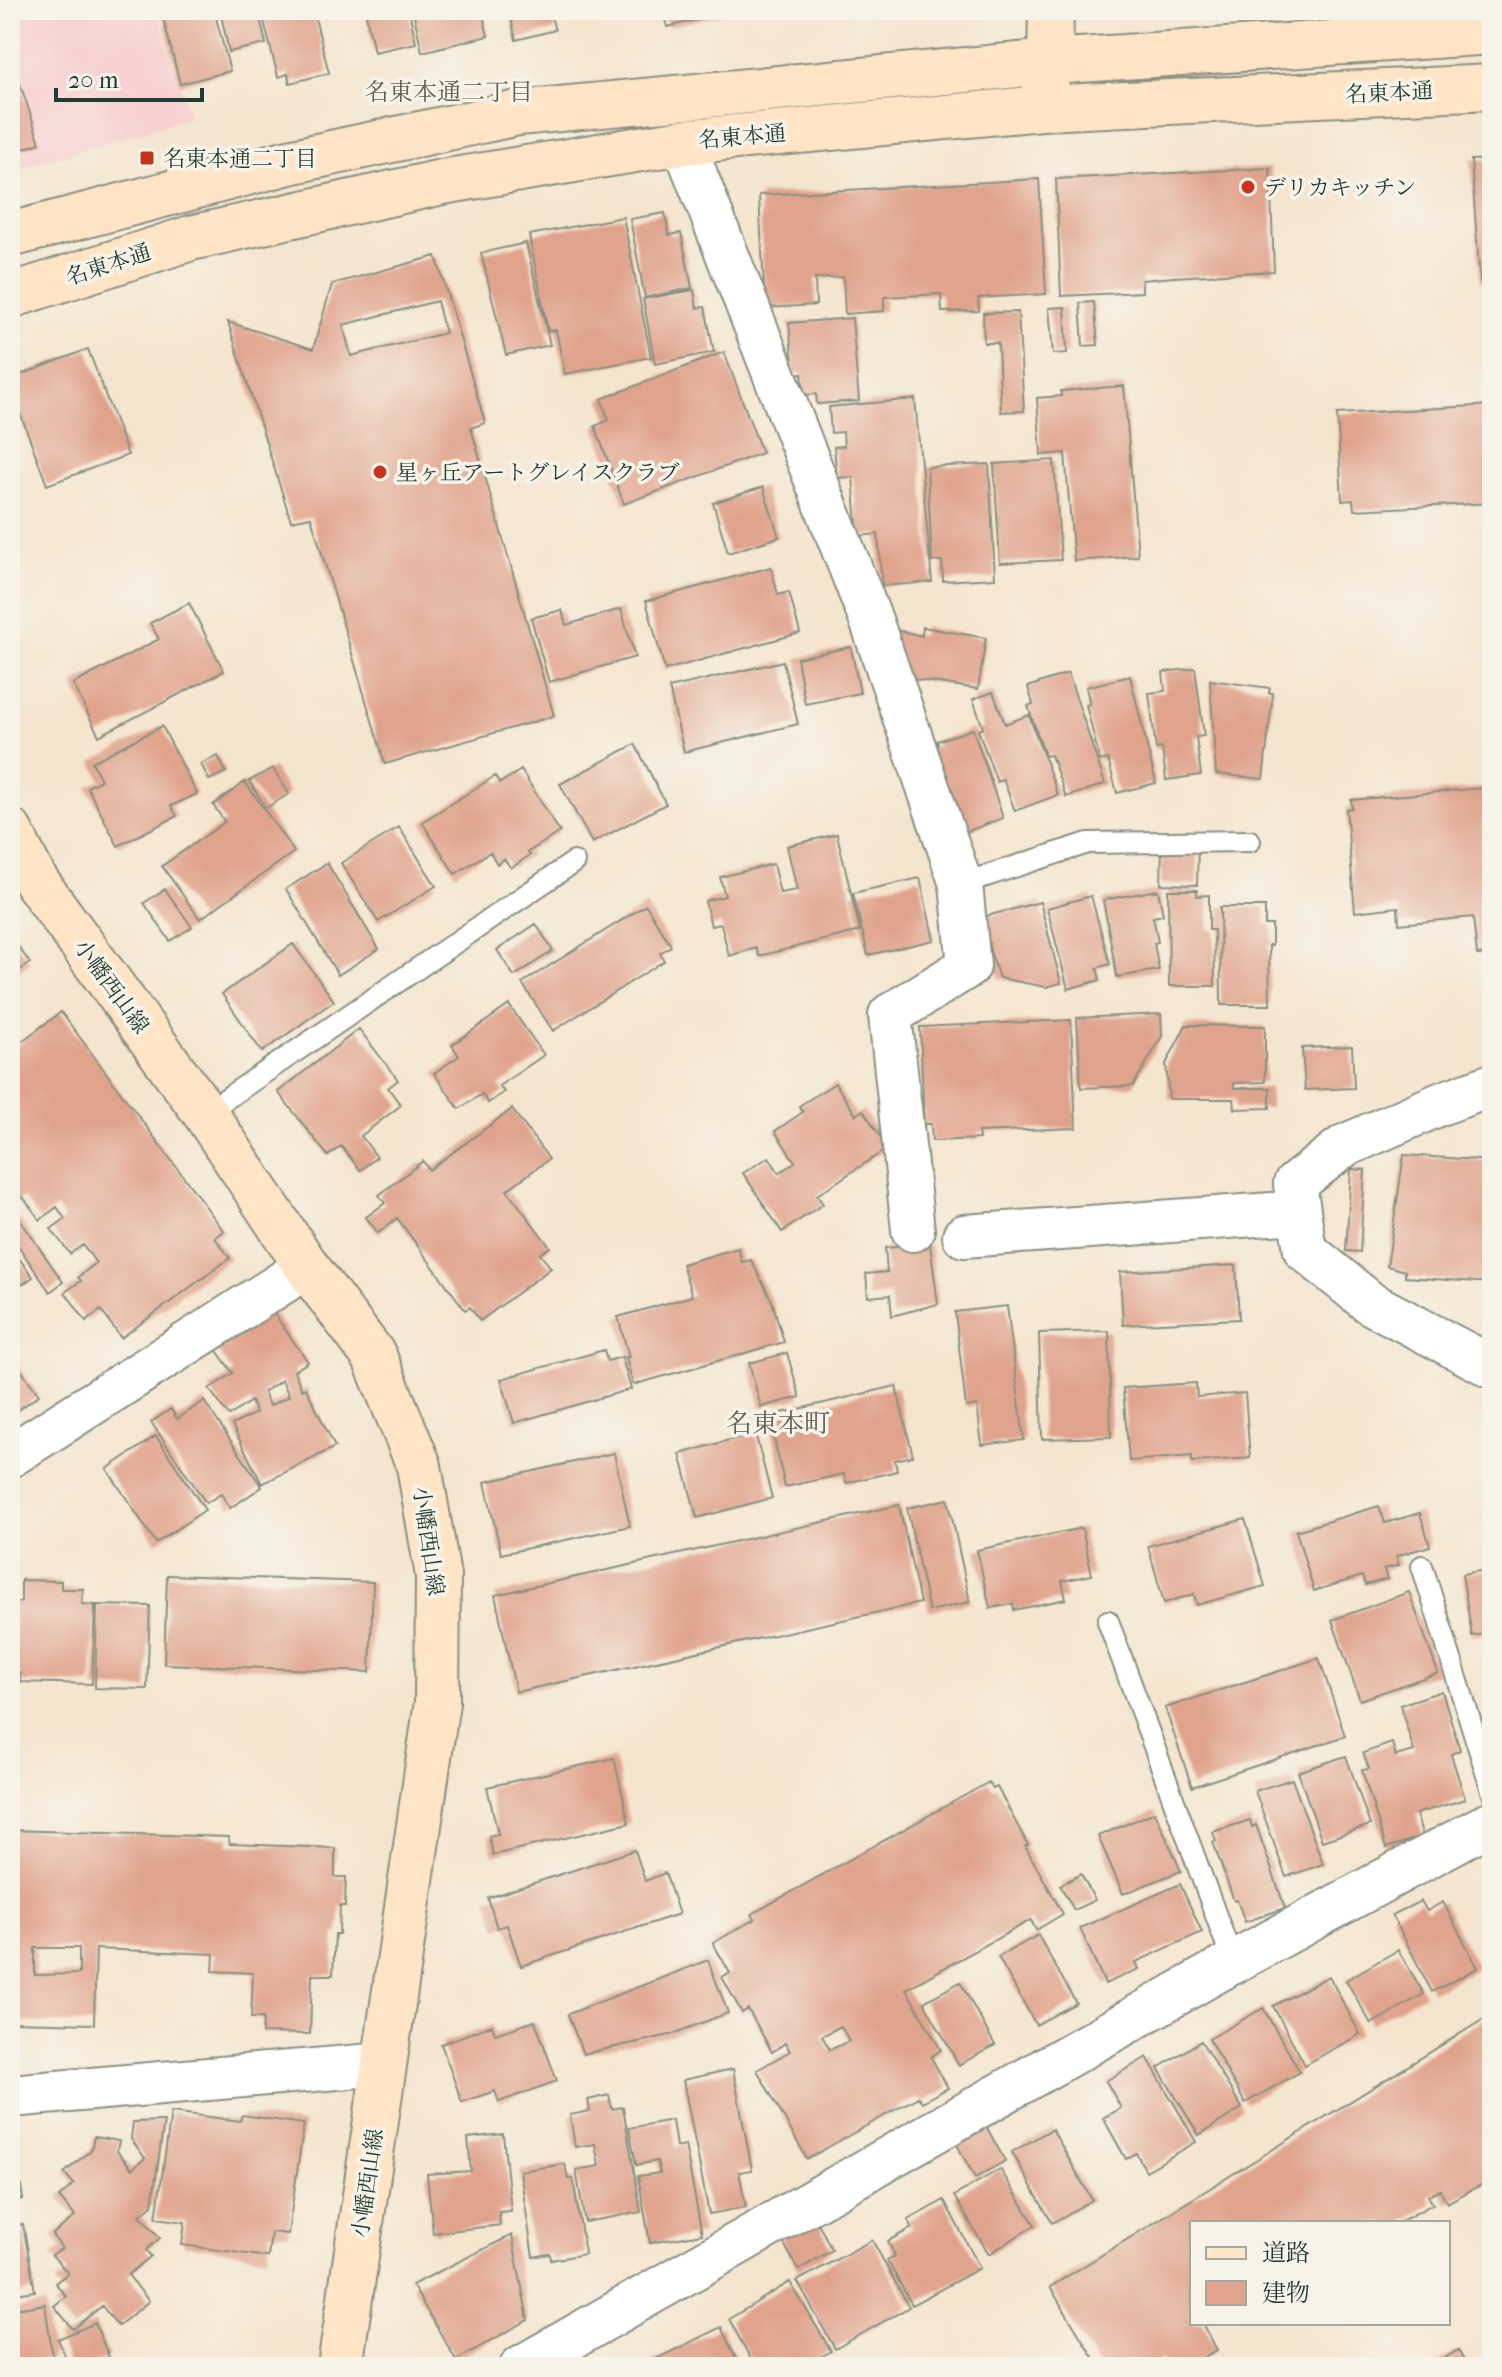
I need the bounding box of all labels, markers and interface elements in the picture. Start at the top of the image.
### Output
scale bar [56,52,202,102]
text: 20 m [68,66,119,94]
district label: 名東本通二丁目 [365,78,533,106]
street label: 名東本通 [1344,78,1434,108]
street label: 名東本通 [697,120,787,154]
place label: 名東本通二丁目 [163,146,317,172]
marker: 名東本通二丁目 [138,149,156,167]
place label: デリカキッチン [1264,175,1416,201]
marker: デリカキッチン [1239,178,1257,196]
street label: 名東本通 [62,239,154,291]
place label: 星ヶ丘アートグレイスクラブ [396,460,680,486]
marker: 星ヶ丘アートグレイスクラブ [371,463,389,481]
street label: 小幡西山線 [68,934,154,1039]
district label: 名東本町 [726,1408,830,1439]
street label: 小幡西山線 [407,1485,449,1597]
street label: 小幡西山線 [347,2127,389,2239]
legend [1190,2221,1450,2325]
text: 道路 [1262,2239,1310,2267]
text: 建物 [1262,2279,1310,2307]

